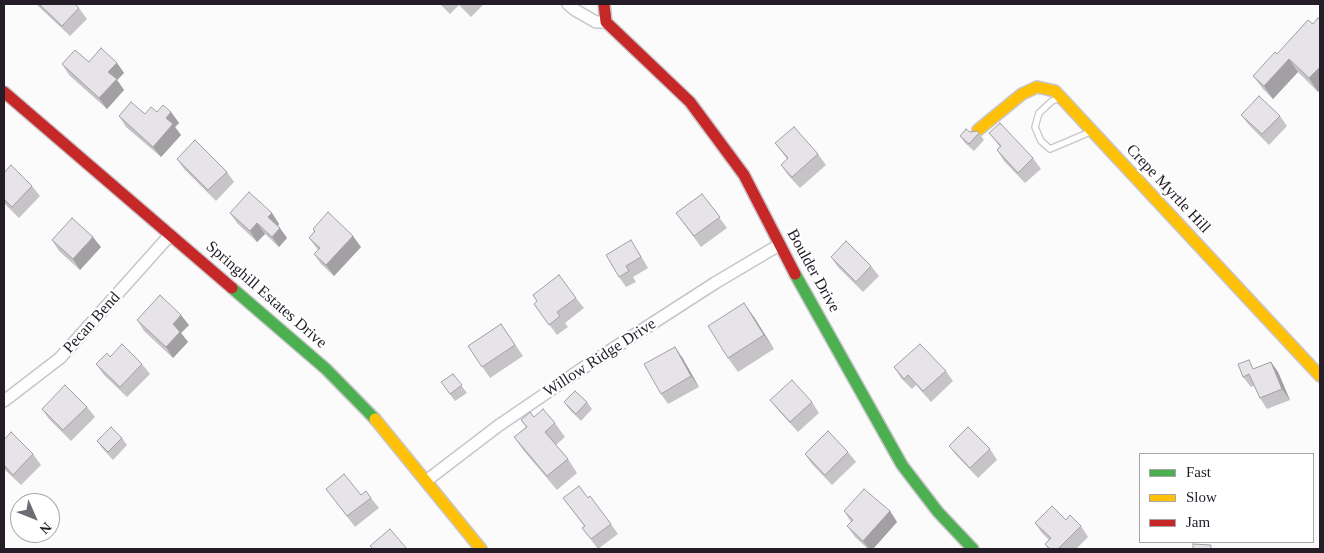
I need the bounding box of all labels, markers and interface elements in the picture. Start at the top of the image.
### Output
street label: Crepe Myrtle Hill [1122,141,1214,237]
street label: Boulder Drive [782,226,844,316]
street label: Springhill Estates Drive [202,237,330,353]
street label: Pecan Bend [59,288,125,358]
street label: Willow Ridge Drive [540,315,660,401]
legend [1139,453,1314,543]
text: Fast [1186,464,1211,480]
text: Slow [1186,489,1217,505]
north arrow [10,493,60,543]
text: Jam [1186,514,1210,530]
text: N [37,519,54,537]

